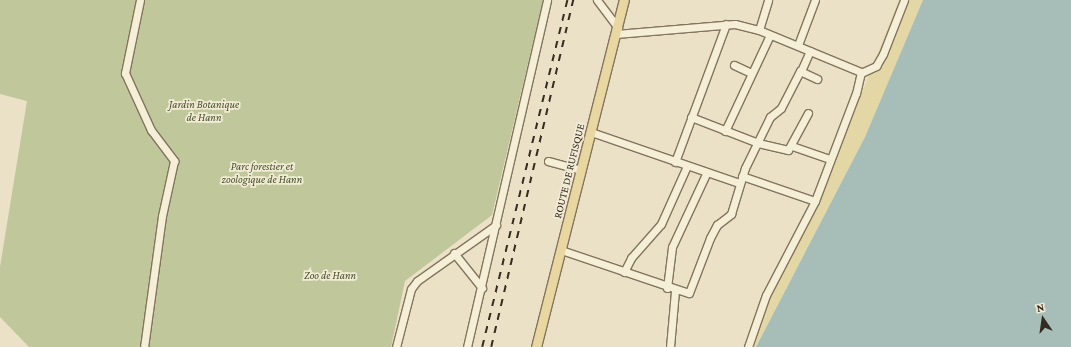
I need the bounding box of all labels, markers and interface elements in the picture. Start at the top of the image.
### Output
park label: Jardin Botanique de Hann [169,98,239,124]
street label: ROUTE DE RUFISQUE [551,122,587,220]
park label: Parc forestier et zoologique de Hann [222,160,302,186]
park label: Zoo de Hann [304,268,356,282]
north arrow [1023,299,1063,339]
text: N [1035,301,1045,314]

